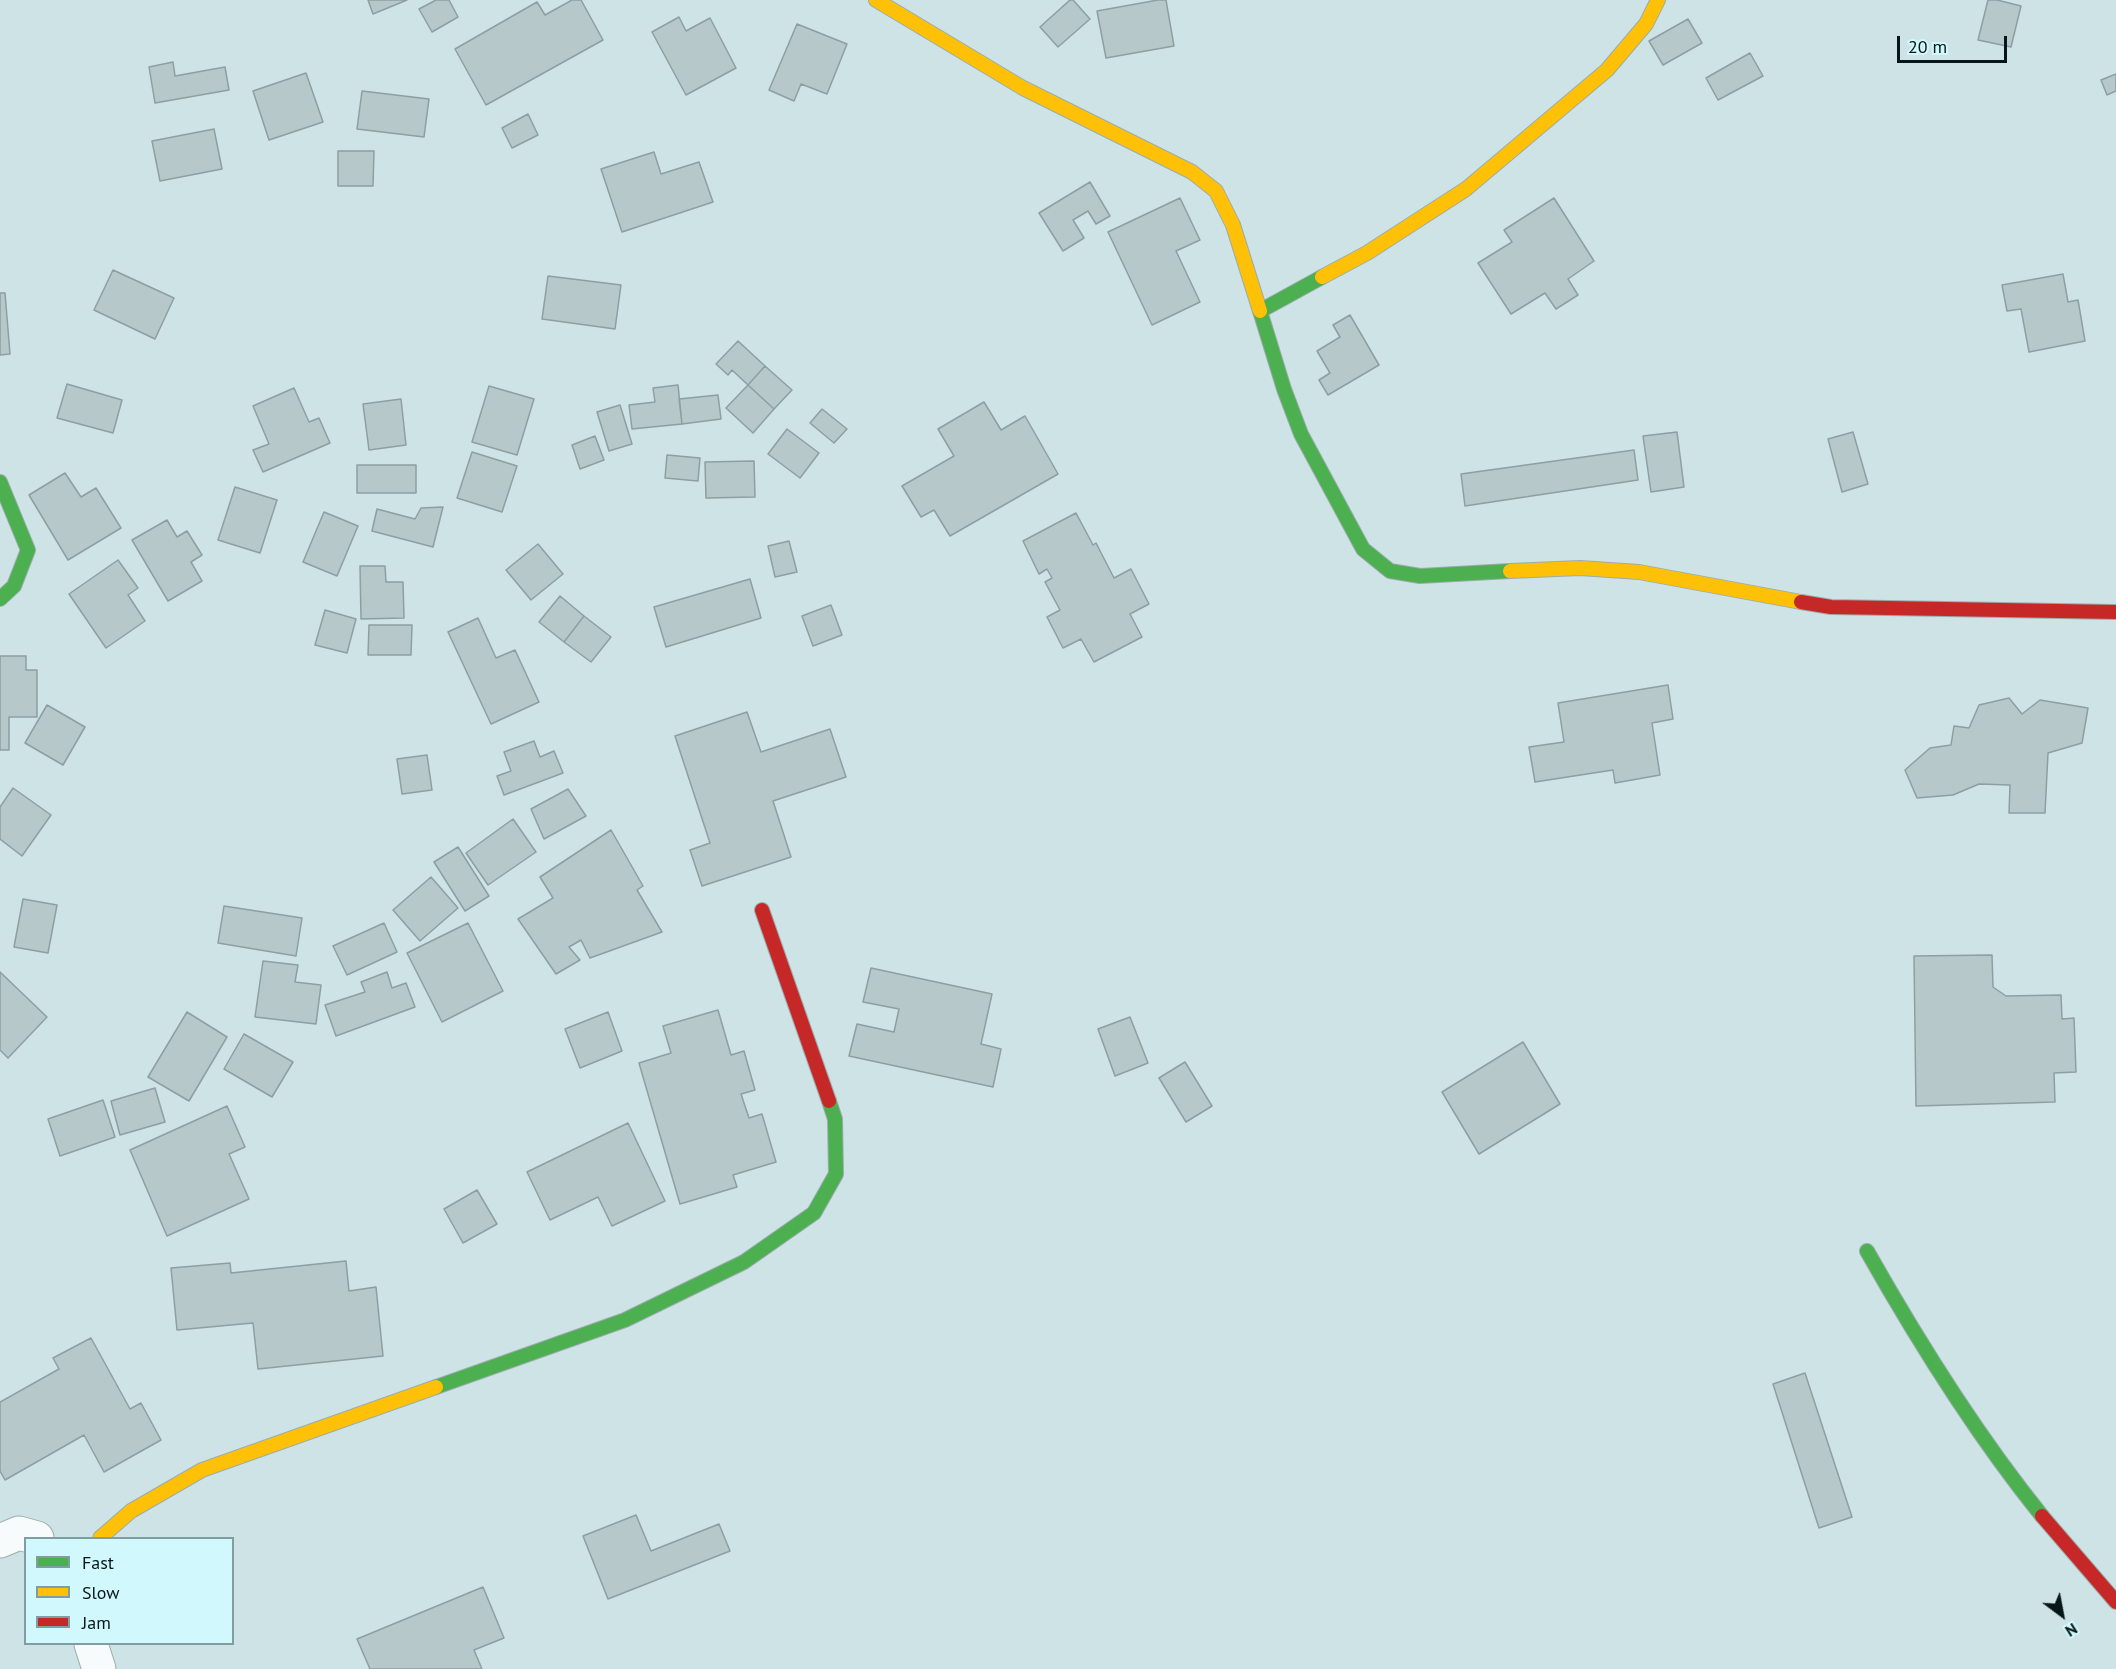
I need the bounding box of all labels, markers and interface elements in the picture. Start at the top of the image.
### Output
scale bar [1900,24,2010,62]
text: 20 m [1908,35,1947,58]
legend [24,1537,234,1645]
text: Fast [82,1551,114,1574]
text: Slow [82,1581,120,1604]
north arrow [2032,1585,2092,1645]
text: Jam [82,1611,111,1634]
text: N [2062,1619,2081,1642]

